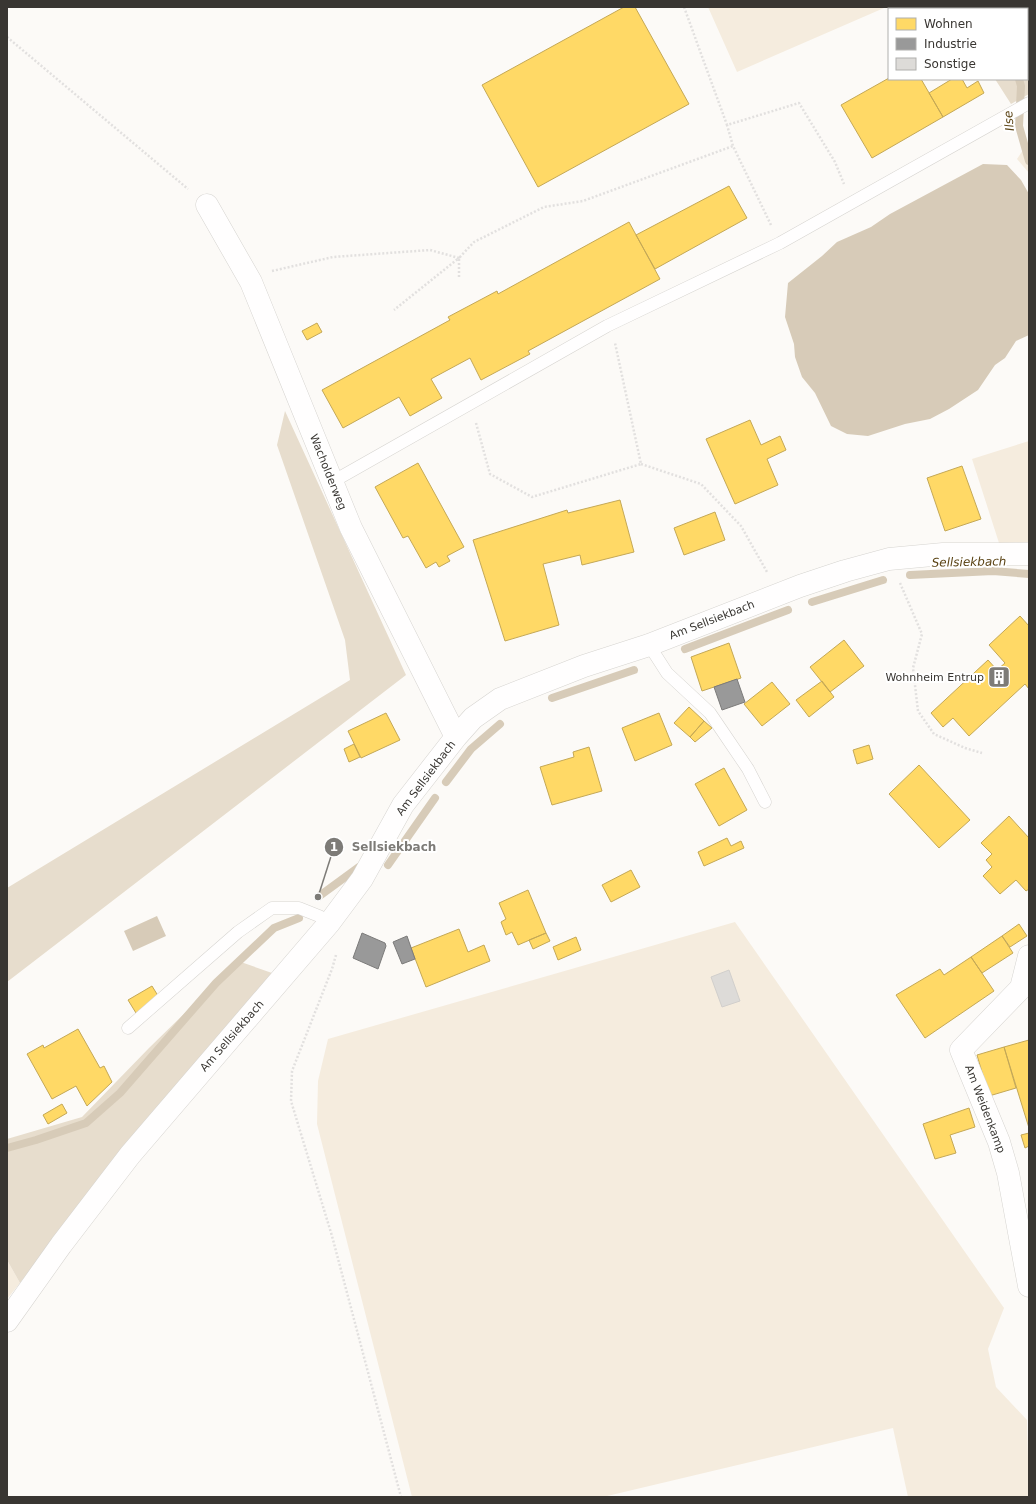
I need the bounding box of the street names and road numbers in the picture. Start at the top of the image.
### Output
street label: Wacholderweg [307,432,349,512]
street label: Am Sellsiekbach [668,598,756,642]
street label: Am Sellsiekbach [394,738,458,818]
street label: Am Sellsiekbach [197,998,267,1074]
street label: Am Weidenkamp [962,1063,1008,1155]

